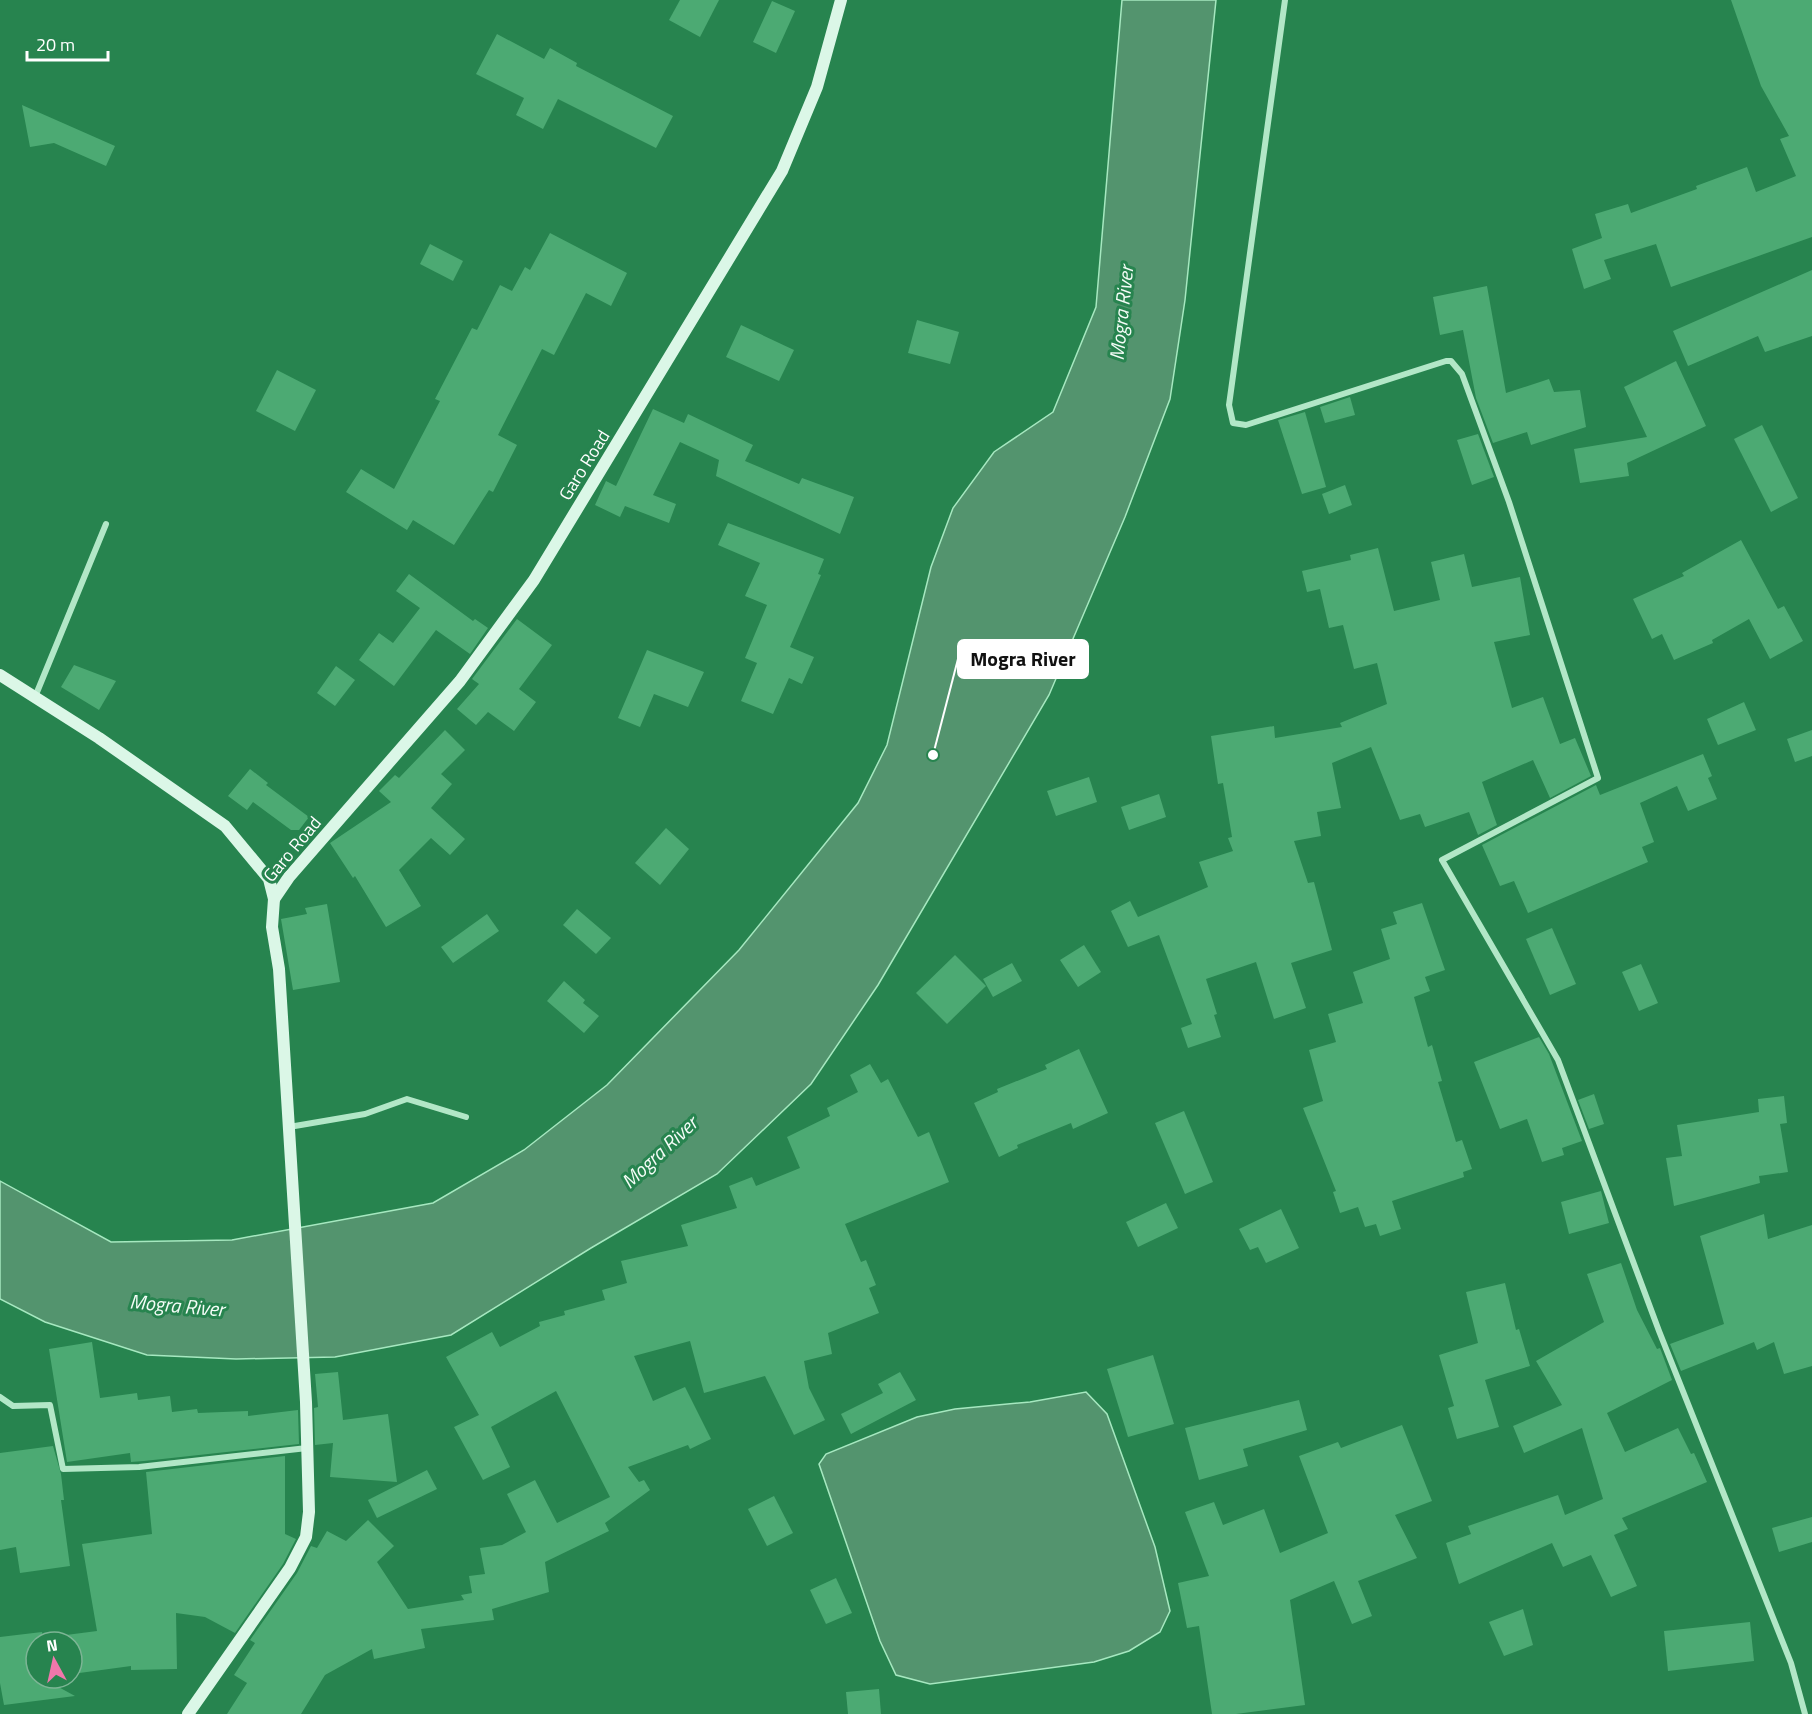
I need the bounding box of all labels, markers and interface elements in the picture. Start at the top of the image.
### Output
scale bar [27,24,108,62]
text: 20 m [36,31,75,58]
water label: Mogra River [1101,261,1142,362]
street label: Garo Road [552,425,616,505]
callout: Mogra River [958,640,1088,678]
text: Mogra River [970,643,1076,674]
street label: Garo Road [256,810,328,888]
water label: Mogra River [614,1106,706,1196]
water label: Mogra River [128,1285,228,1325]
north arrow [24,1630,84,1690]
text: N [45,1632,59,1658]

